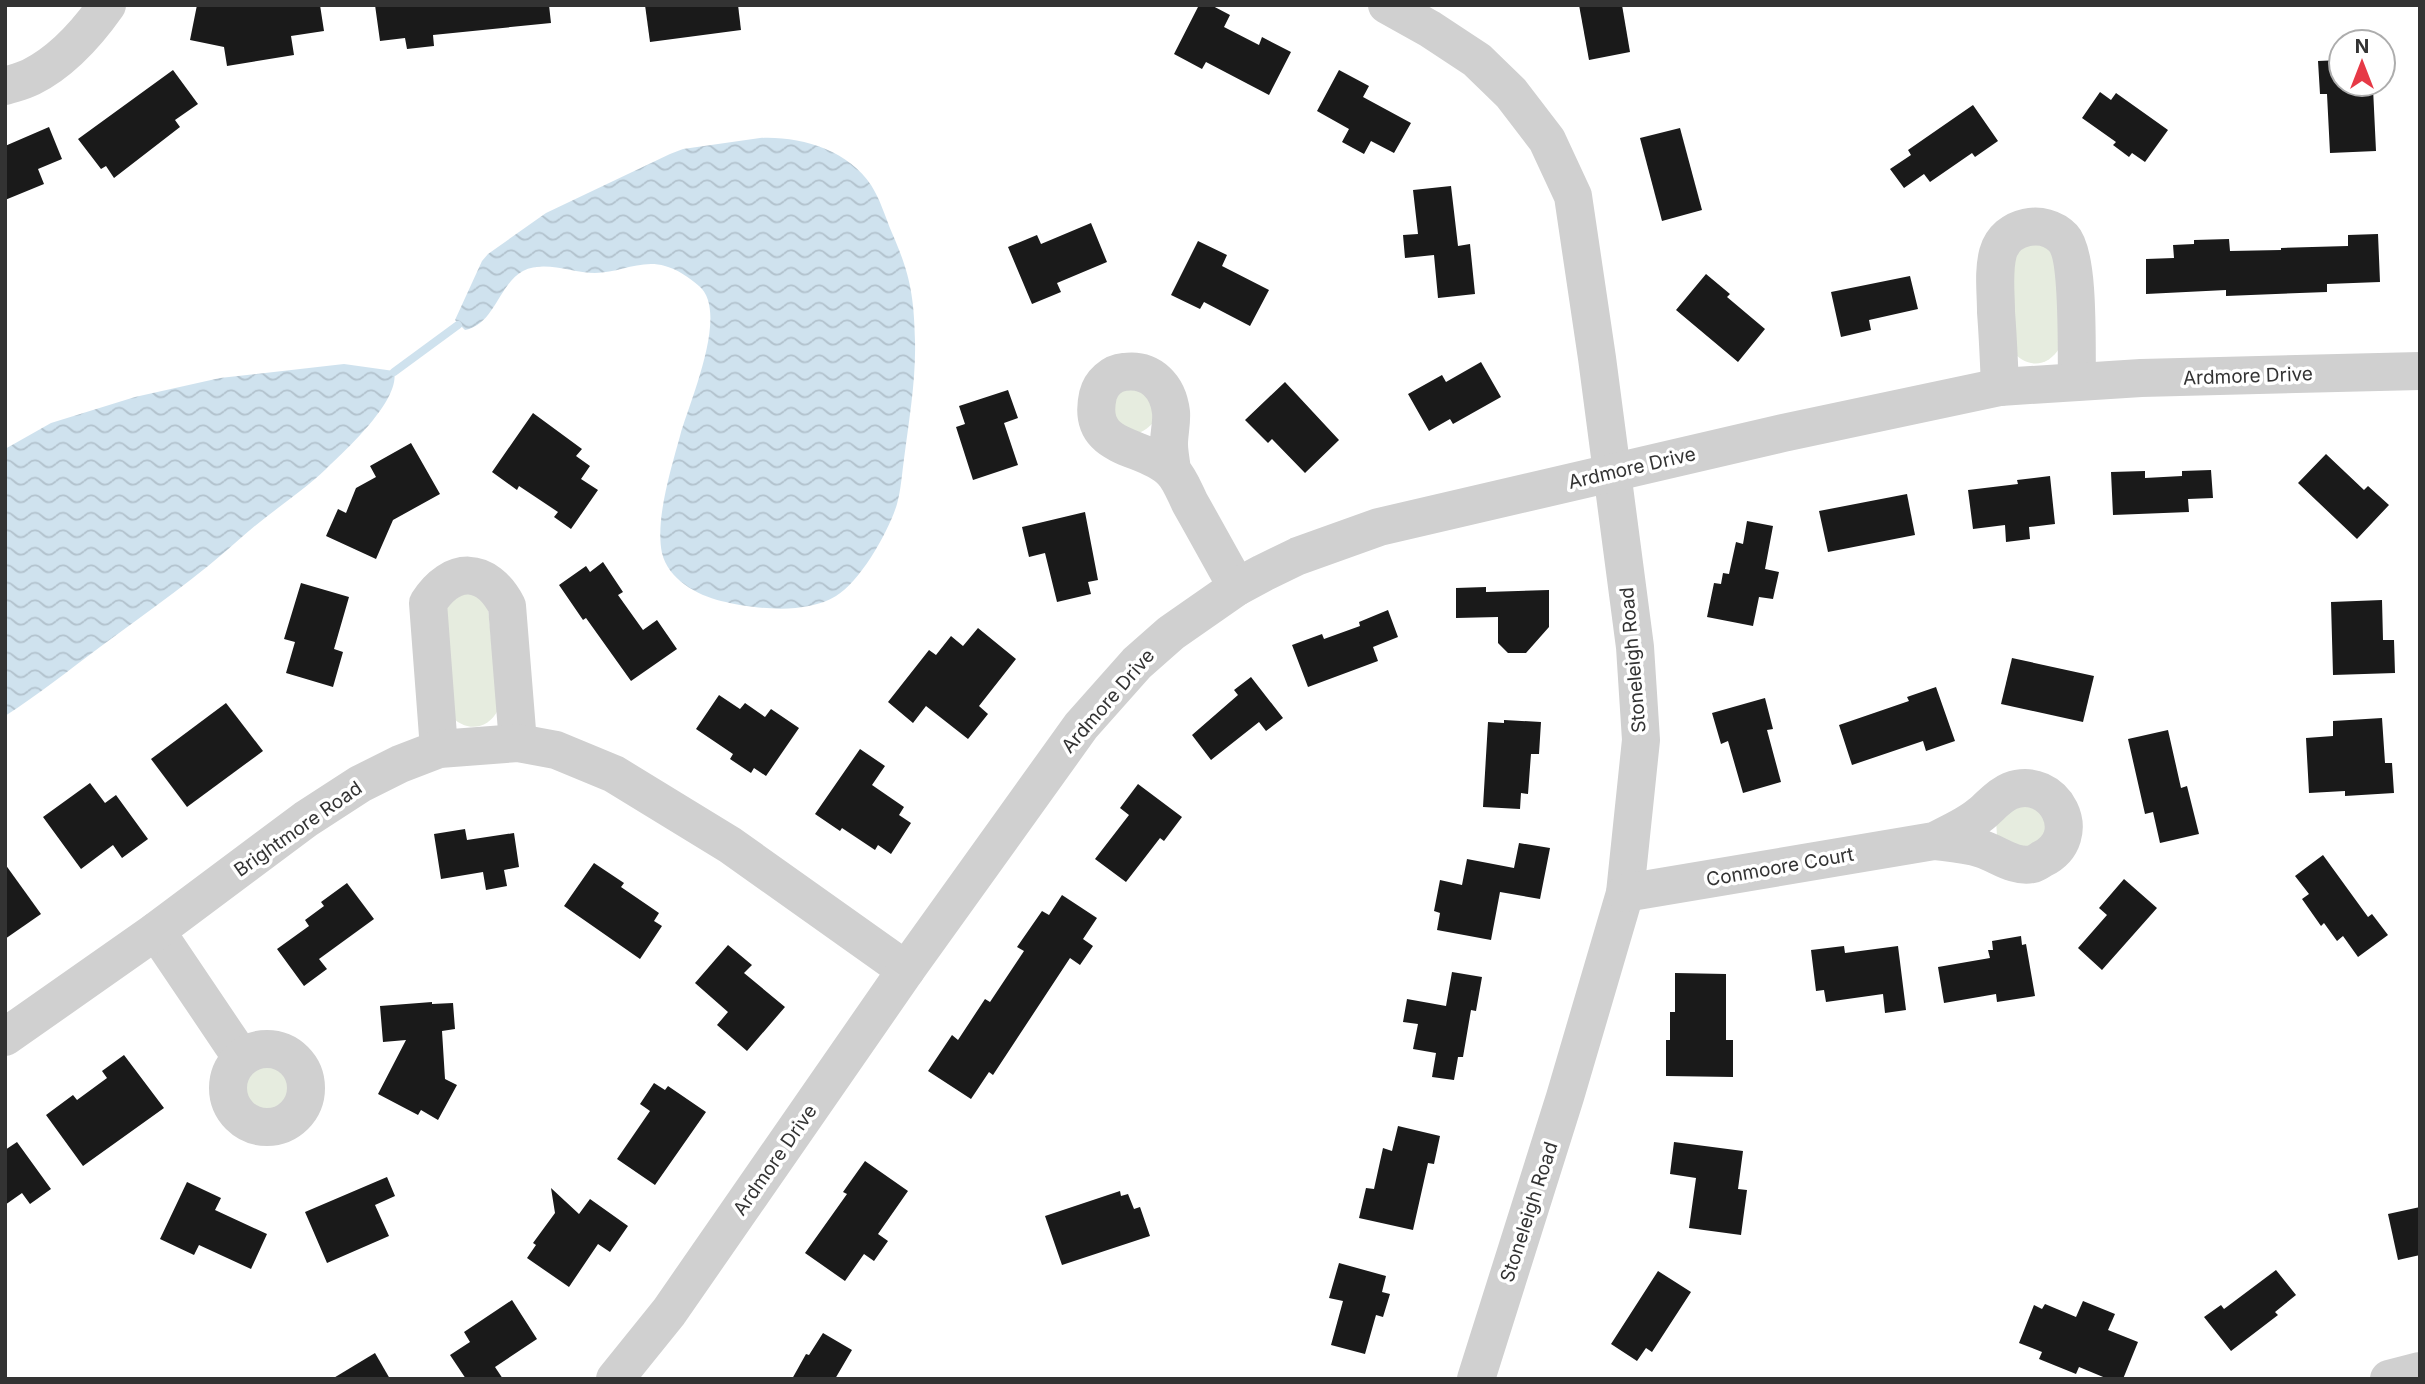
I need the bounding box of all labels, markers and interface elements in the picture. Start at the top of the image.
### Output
north arrow [2327,28,2397,98]
text: N [2355,35,2369,58]
street label: Ardmore Drive [2183,362,2313,390]
street label: Ardmore Drive [1566,442,1698,494]
street label: Stoneleigh Road [1615,586,1651,734]
street label: Ardmore Drive [1057,644,1159,758]
street label: Brightmore Road [230,776,366,882]
street label: Conmoore Court [1704,843,1856,891]
street label: Ardmore Drive [728,1100,822,1220]
street label: Stoneleigh Road [1495,1139,1563,1285]

